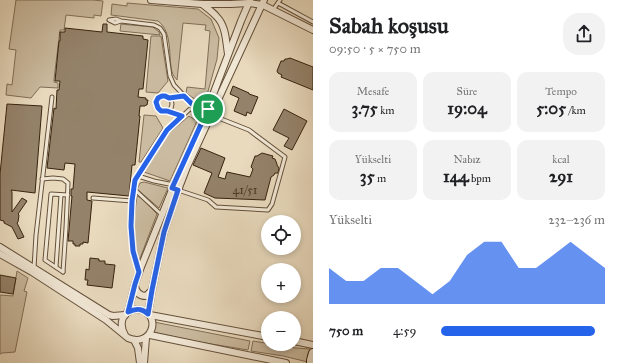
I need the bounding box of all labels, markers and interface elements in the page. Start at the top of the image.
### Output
text: Sabah koşusu [329,12,449,39]
button: share [563,13,605,55]
text: 09:50 · 5 × 750 m [329,41,421,57]
text: Mesafe [357,85,389,98]
text: Süre [457,85,477,98]
text: Tempo [545,85,577,98]
pin [191,92,225,126]
icon: arrive [197,98,219,120]
text: 3.75 [351,98,378,119]
text: 19:04 [447,98,487,119]
text: 5:05 [536,98,566,119]
text: km [378,104,395,117]
text: /km [566,104,586,117]
text: Yükselti [355,153,391,166]
text: Nabız [453,153,481,166]
text: kcal [552,153,570,166]
text: 35 [360,166,375,187]
text: 144 [443,166,469,187]
text: 291 [549,166,573,187]
text: m [375,172,386,185]
text: bpm [469,172,491,185]
house number: 41/51 [233,183,258,197]
text: Yükselti [329,212,372,228]
text: 232–236 m [548,212,605,228]
map controls [261,215,301,351]
button: locate [261,215,301,255]
button: + [261,263,301,303]
button: − [261,311,301,351]
text: 750 m [329,323,363,339]
text: 4:59 [393,323,417,339]

